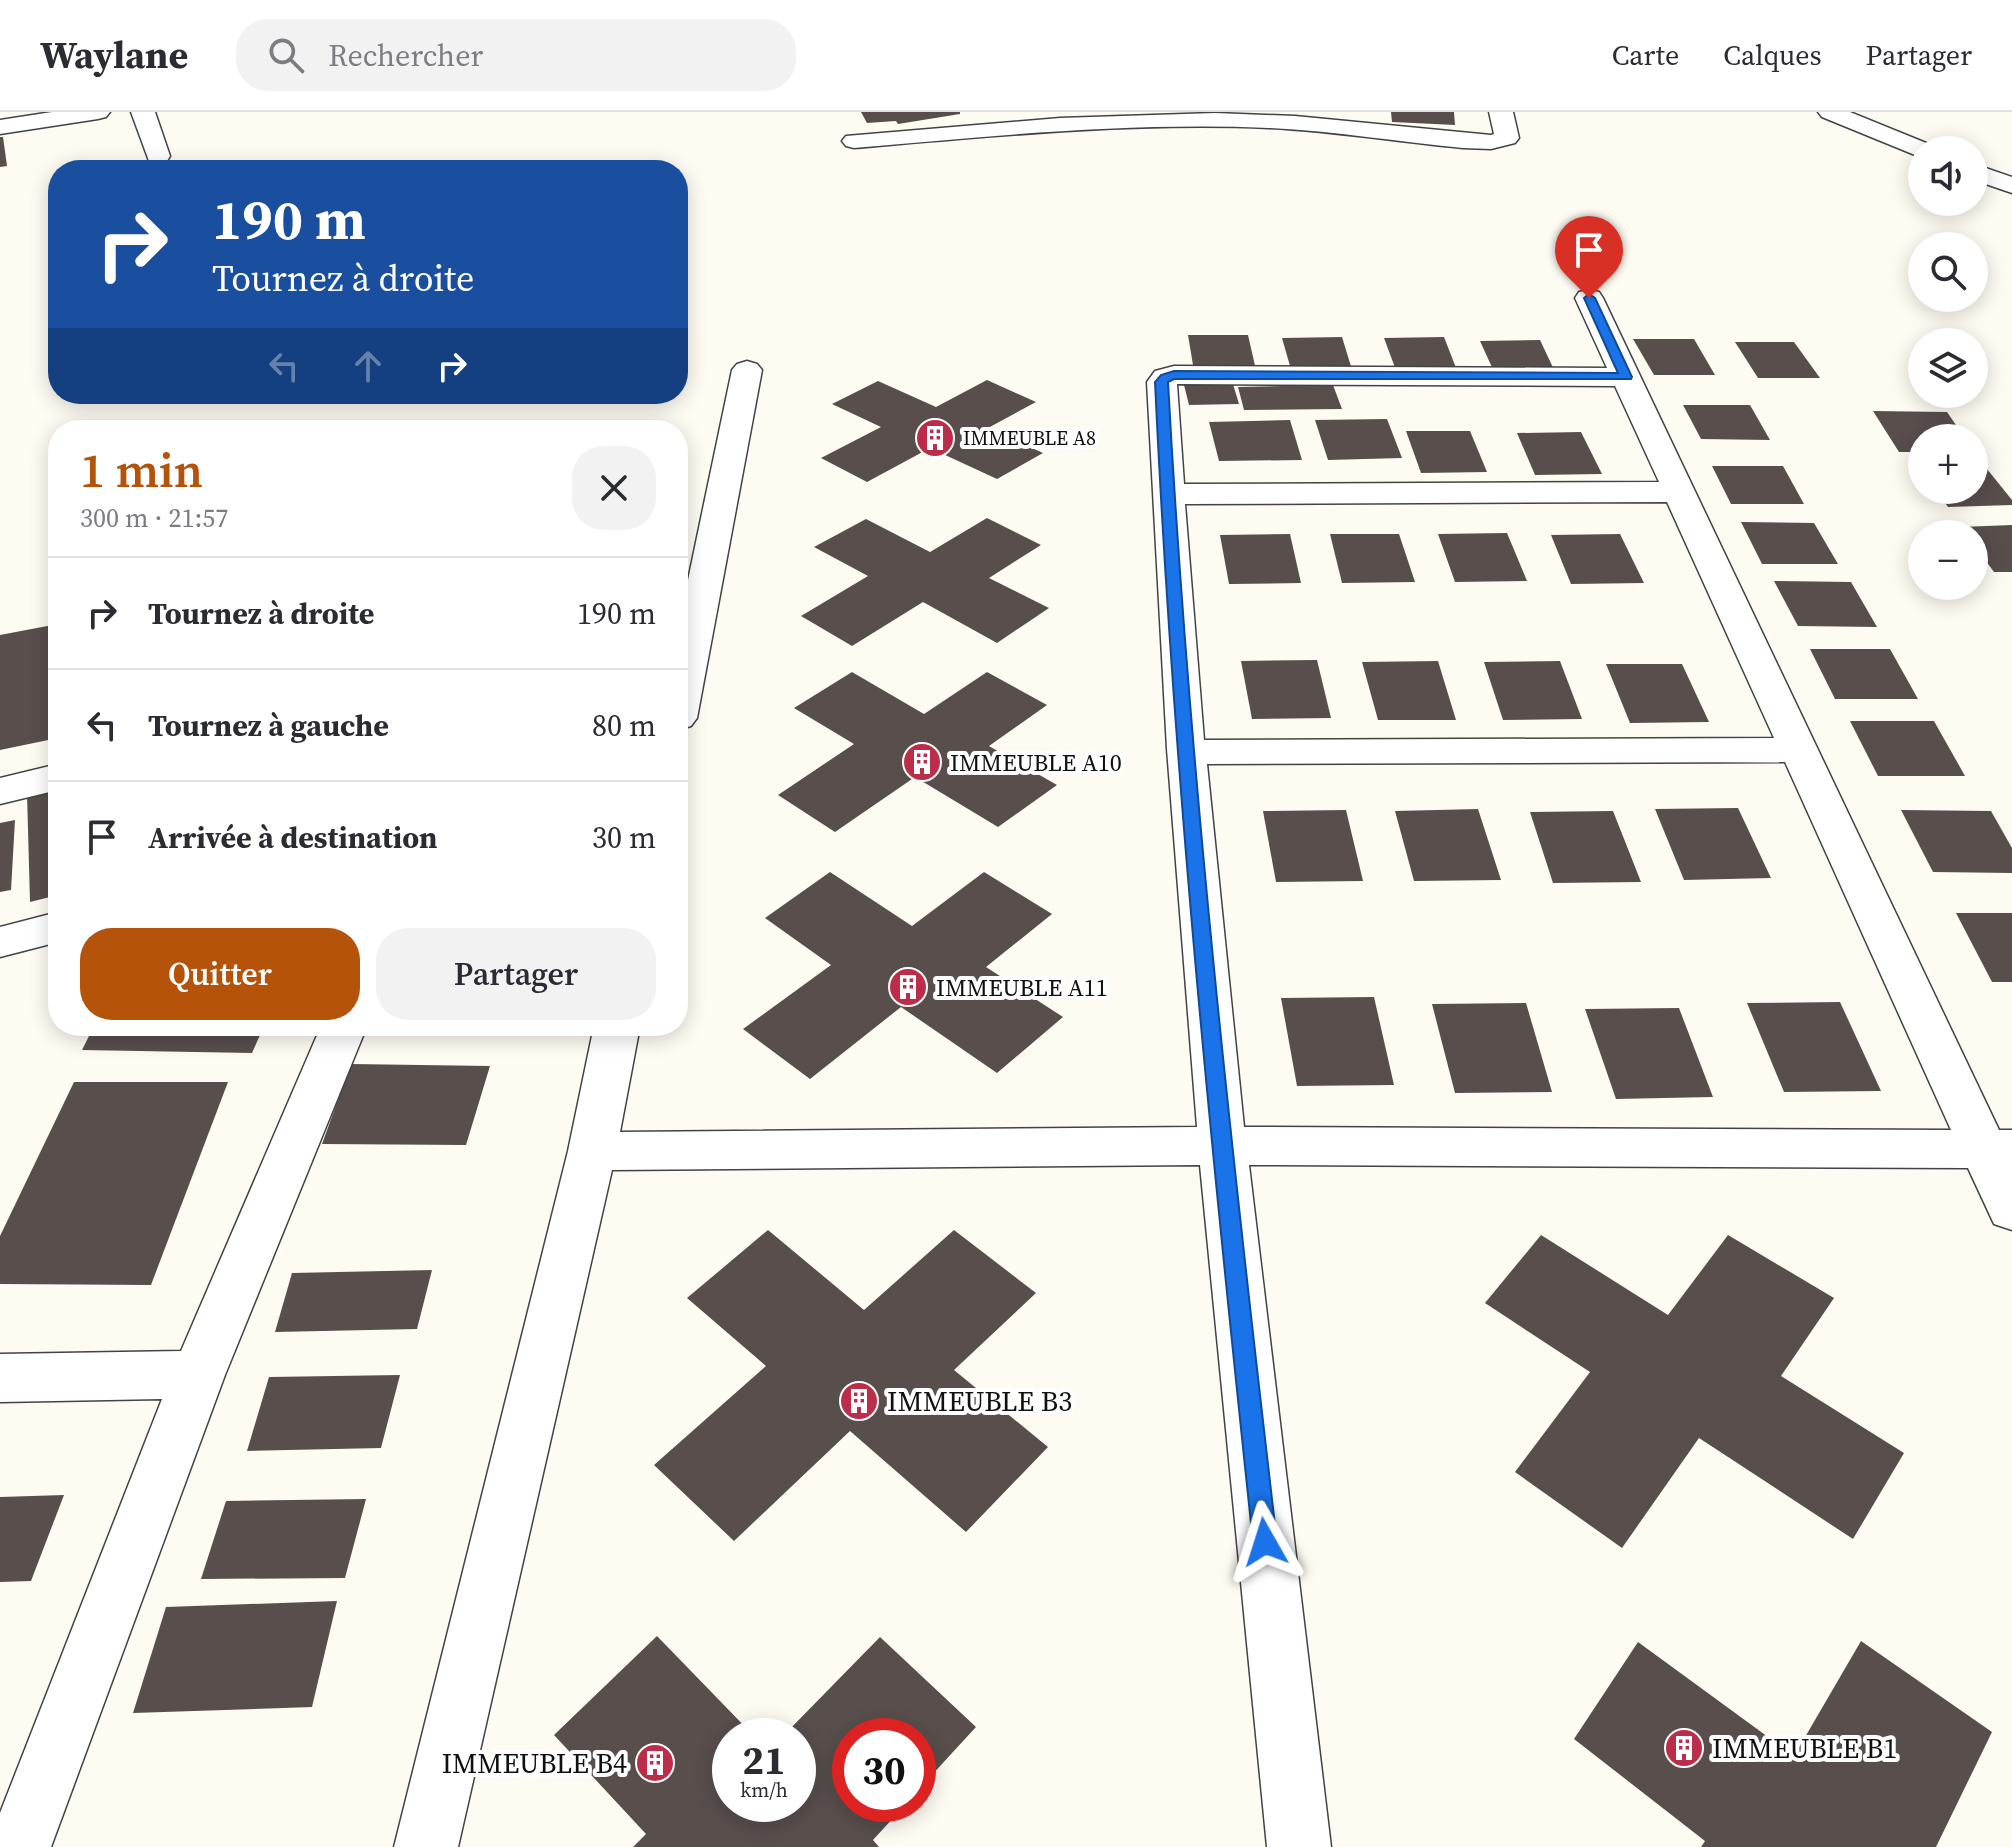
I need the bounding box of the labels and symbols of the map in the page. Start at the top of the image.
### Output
pin [1555,216,1623,298]
building icon: IMMEUBLE A8 [914,417,956,459]
place label: IMMEUBLE A8 [963,424,1096,452]
building icon: IMMEUBLE A10 [901,741,943,783]
place label: IMMEUBLE A10 [950,746,1122,779]
building icon: IMMEUBLE A11 [887,966,929,1008]
place label: IMMEUBLE A11 [936,971,1108,1004]
building icon: IMMEUBLE B3 [838,1380,880,1422]
place label: IMMEUBLE B3 [887,1382,1072,1420]
position arrow [1223,1500,1307,1584]
speed limit sign: 30 [832,1718,936,1822]
building icon: IMMEUBLE B1 [1663,1727,1705,1769]
place label: IMMEUBLE B1 [1712,1729,1897,1767]
building icon: IMMEUBLE B4 [634,1742,676,1784]
place label: IMMEUBLE B4 [442,1744,627,1782]

